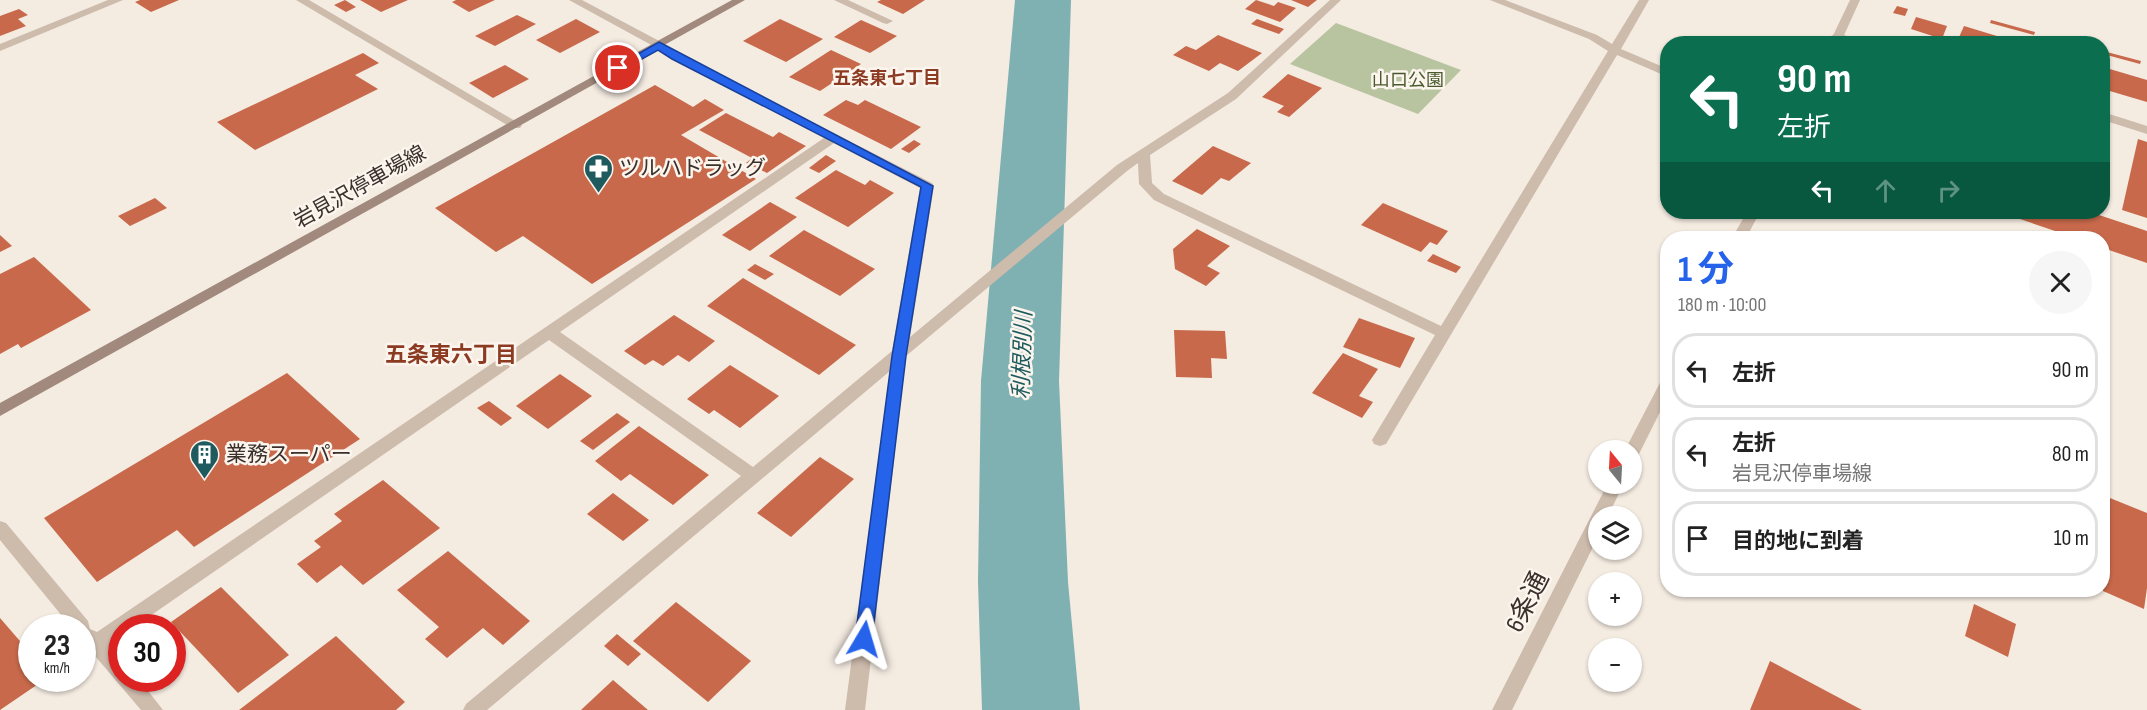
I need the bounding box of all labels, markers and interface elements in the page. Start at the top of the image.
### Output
pin [592,42,643,93]
icon: arrive [601,51,634,84]
text: 90 m [1777,54,1851,105]
icon: left [1678,60,1756,138]
district label: 五条東七丁目 [833,68,941,89]
park label: 山口公園 [1372,70,1444,91]
text: 左折 [1777,112,1831,144]
street label: 岩見沢停車場線 [290,140,430,234]
pharmacy icon: ツルハドラッグ [582,152,614,194]
place label: ツルハドラッグ [619,156,766,181]
icon: left [1806,174,1839,207]
icon: ahead [1869,174,1902,207]
icon: right [1932,174,1965,207]
text: 1 分 [1678,249,1734,292]
button: close [2029,251,2092,314]
text: 180 m · 10:00 [1678,293,1766,317]
water label: 利根別川 [1008,309,1038,399]
district label: 五条東六丁目 [385,342,517,369]
icon: left [1681,354,1714,387]
text: 90 m [2052,357,2089,384]
text: 左折 [1732,360,1776,387]
text: 左折 [1732,430,1776,457]
building icon: 業務スーパー [189,438,221,480]
icon: left [1681,438,1714,471]
north arrow [1588,440,1642,494]
map controls [1588,440,1642,692]
text: 80 m [2052,441,2089,468]
place label: 業務スーパー [226,442,352,467]
text: 岩見沢停車場線 [1732,462,1872,486]
button: layers [1588,506,1642,560]
icon: arrive [1681,522,1714,555]
text: 10 m [2054,525,2089,552]
text: 目的地に到着 [1732,528,1864,555]
street label: 6条通 [1500,567,1556,637]
button: + [1588,572,1642,626]
position arrow [832,607,896,671]
speed limit sign: 30 [108,614,186,692]
text: 23 [44,628,70,664]
button: − [1588,638,1642,692]
text: km/h [44,659,70,678]

